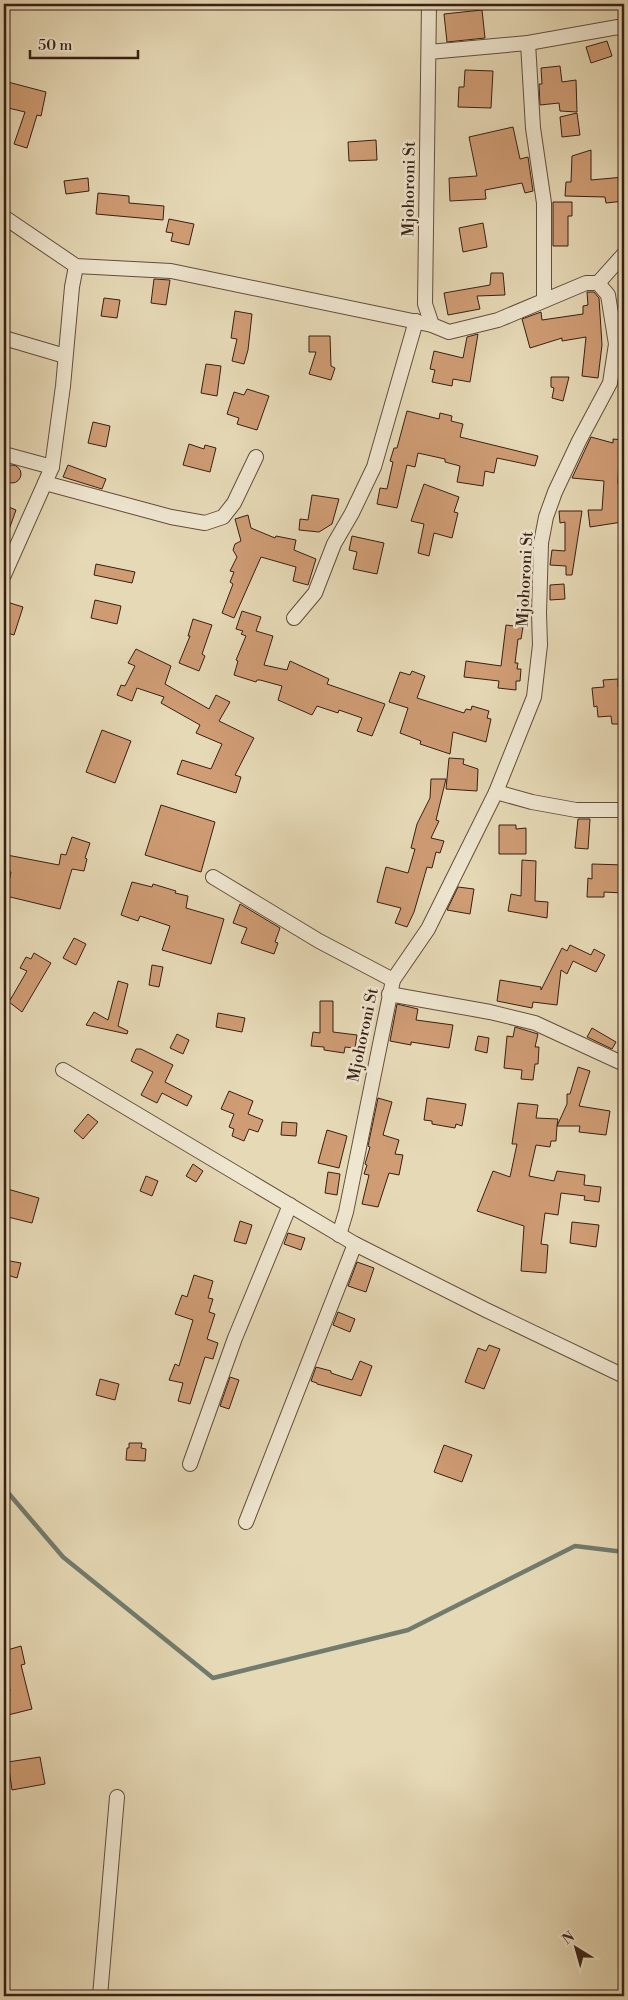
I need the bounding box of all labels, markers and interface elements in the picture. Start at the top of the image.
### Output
scale bar [30,28,138,60]
text: 50 m [38,36,72,55]
street label: Mjohoroni St [398,141,420,237]
street label: Mjohoroni St [513,530,538,627]
street label: Mjohoroni St [343,986,383,1084]
north arrow [550,1922,600,1972]
text: N [559,1928,579,1949]

